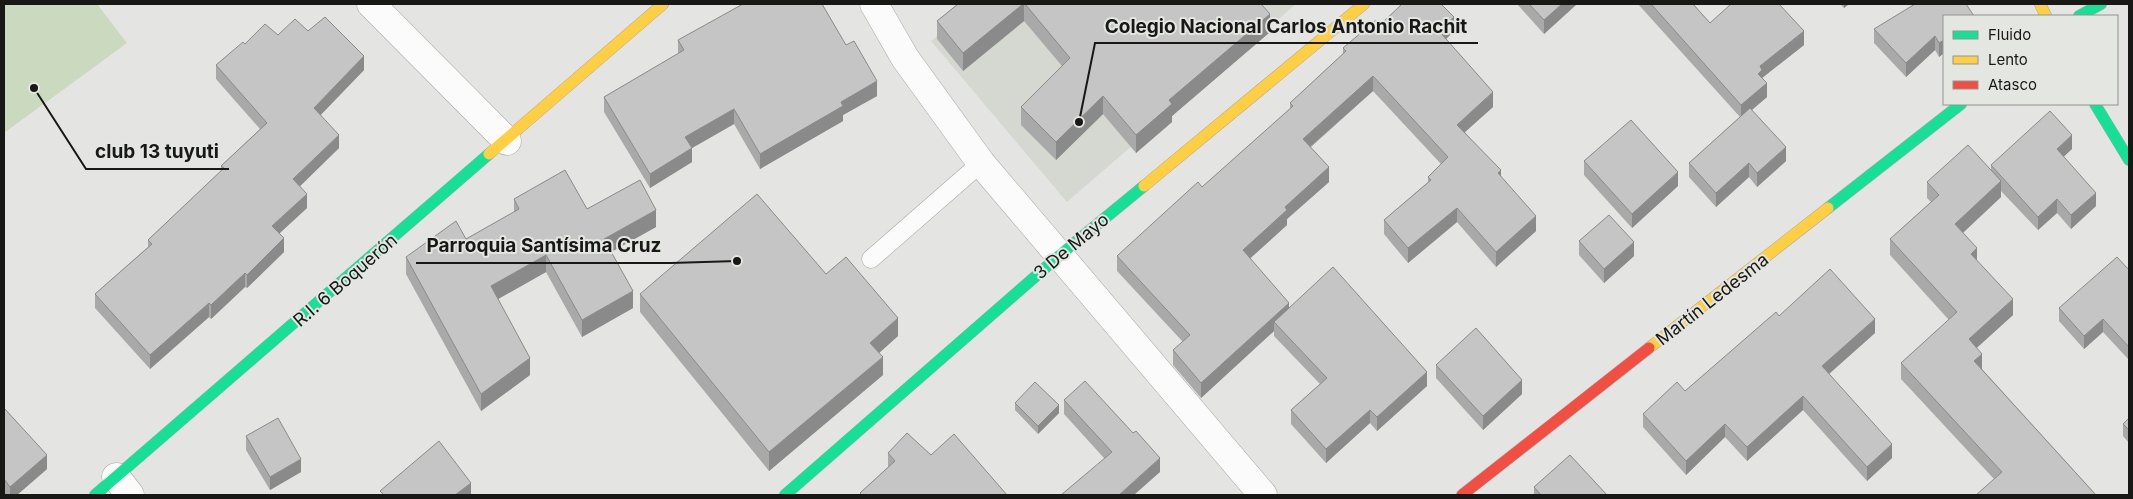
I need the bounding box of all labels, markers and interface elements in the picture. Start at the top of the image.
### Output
callout: Colegio Nacional Carlos Antonio Rachit [1095,9,1478,43]
text: Colegio Nacional Carlos Antonio Rachit [1105,15,1467,38]
legend [1943,15,2118,105]
text: Fluido [1988,25,2031,44]
text: Lento [1988,50,2028,69]
text: Atasco [1988,75,2037,94]
callout: club 13 tuyuti [86,135,229,169]
text: club 13 tuyuti [95,140,219,163]
street label: 3 De Mayo [1029,209,1113,283]
street label: R.I. 6 Boquerón [289,229,401,331]
callout: Parroquia Santísima Cruz [416,229,671,263]
text: Parroquia Santísima Cruz [427,234,661,257]
street label: Martín Ledesma [1652,249,1772,349]

